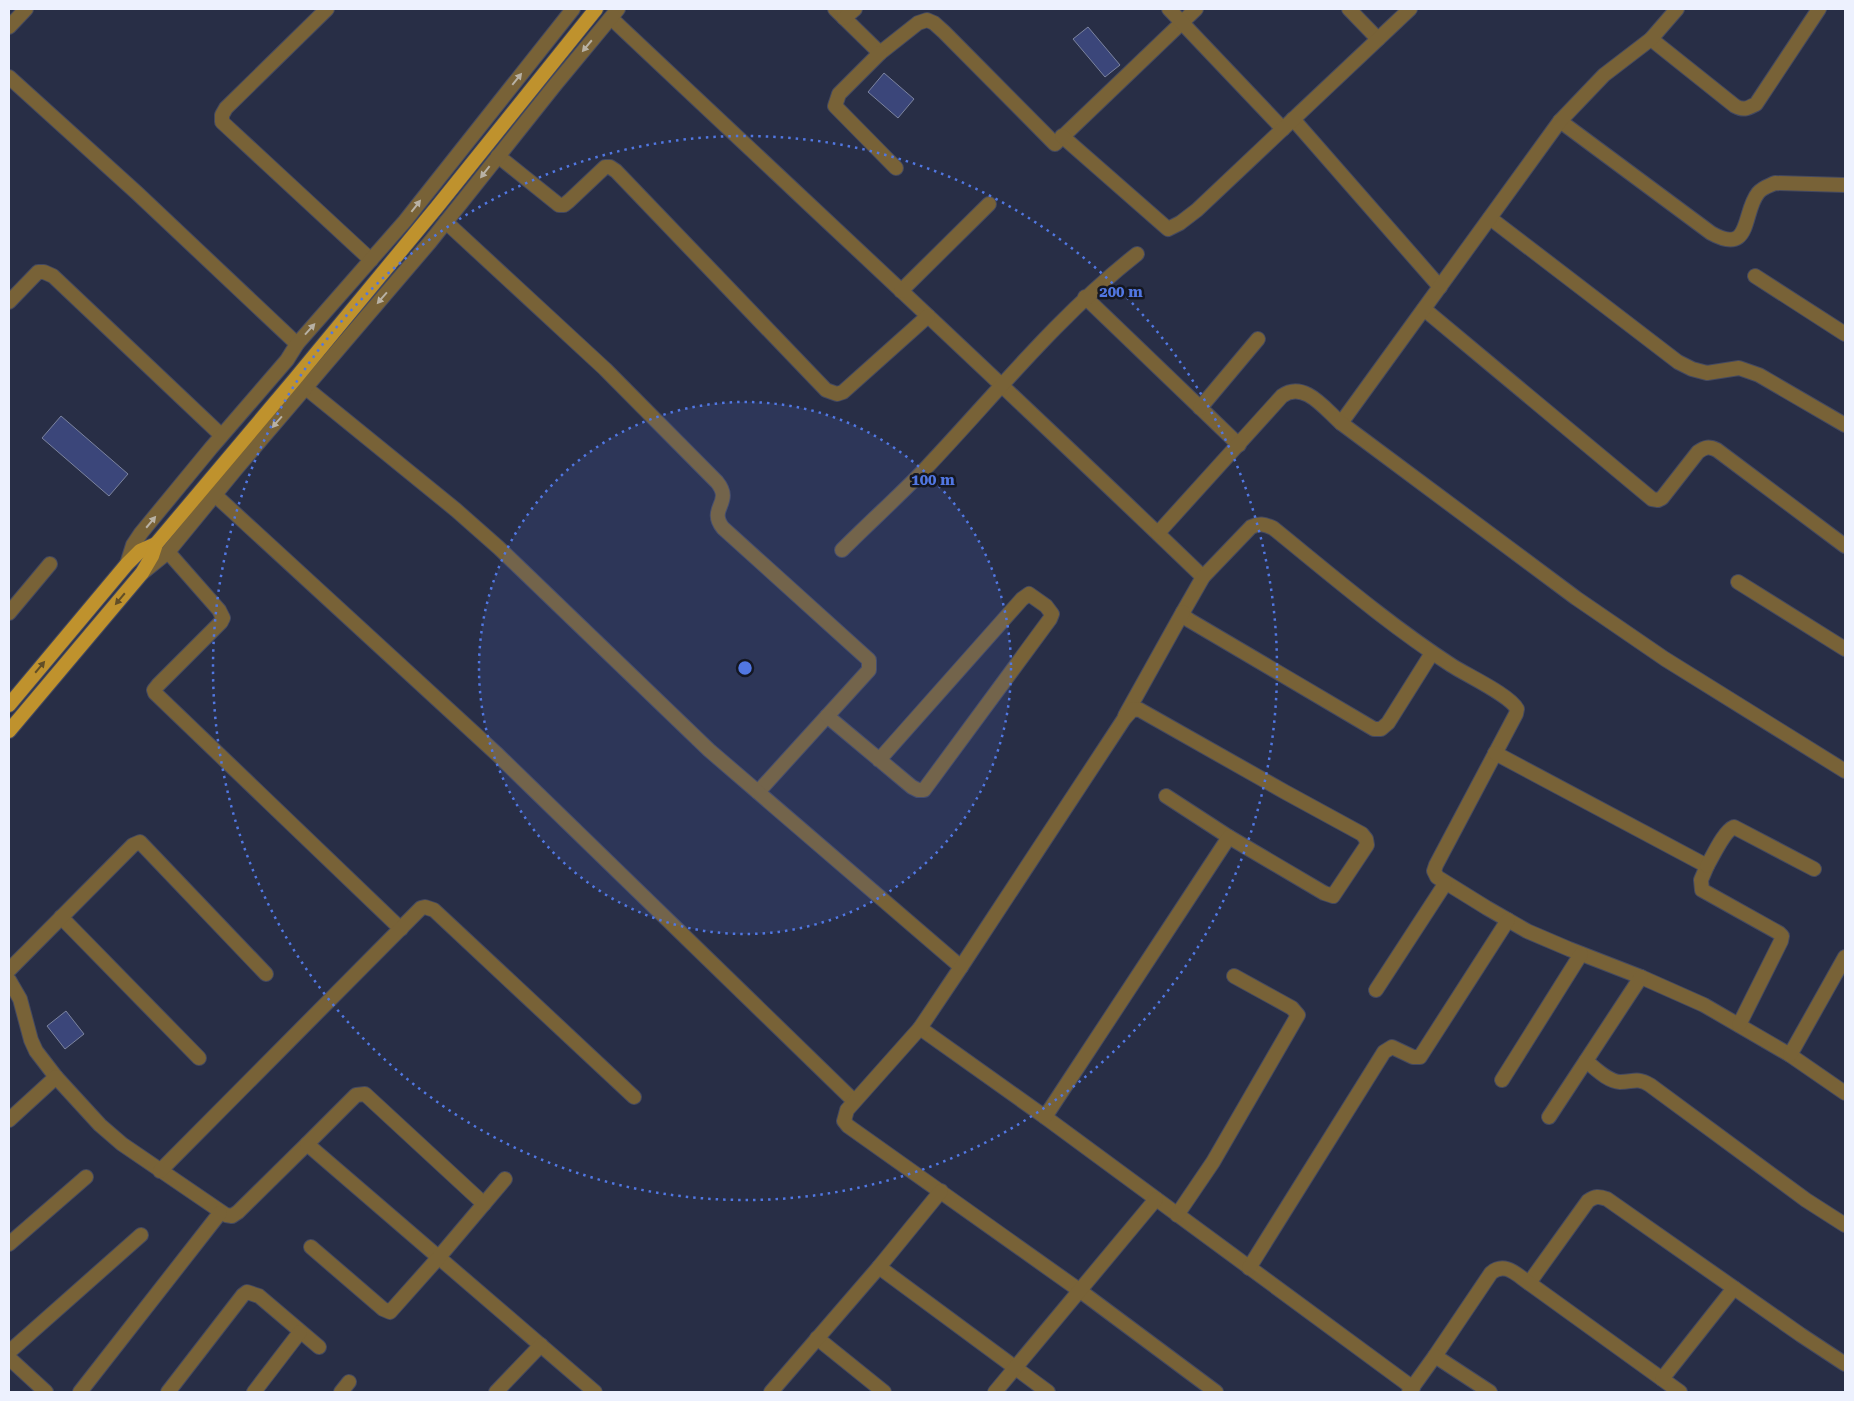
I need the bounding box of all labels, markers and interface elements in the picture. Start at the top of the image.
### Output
one-way arrow [582,40,593,53]
one-way arrow [512,73,523,86]
one-way arrow [479,166,490,179]
one-way arrow [411,200,422,213]
text: 200 m [1099,283,1143,301]
one-way arrow [376,291,387,304]
one-way arrow [304,324,316,336]
one-way arrow [271,415,282,428]
text: 100 m [911,471,955,489]
one-way arrow [145,515,156,528]
one-way arrow [115,592,126,605]
centre of rings [736,659,754,677]
one-way arrow [34,662,46,674]

